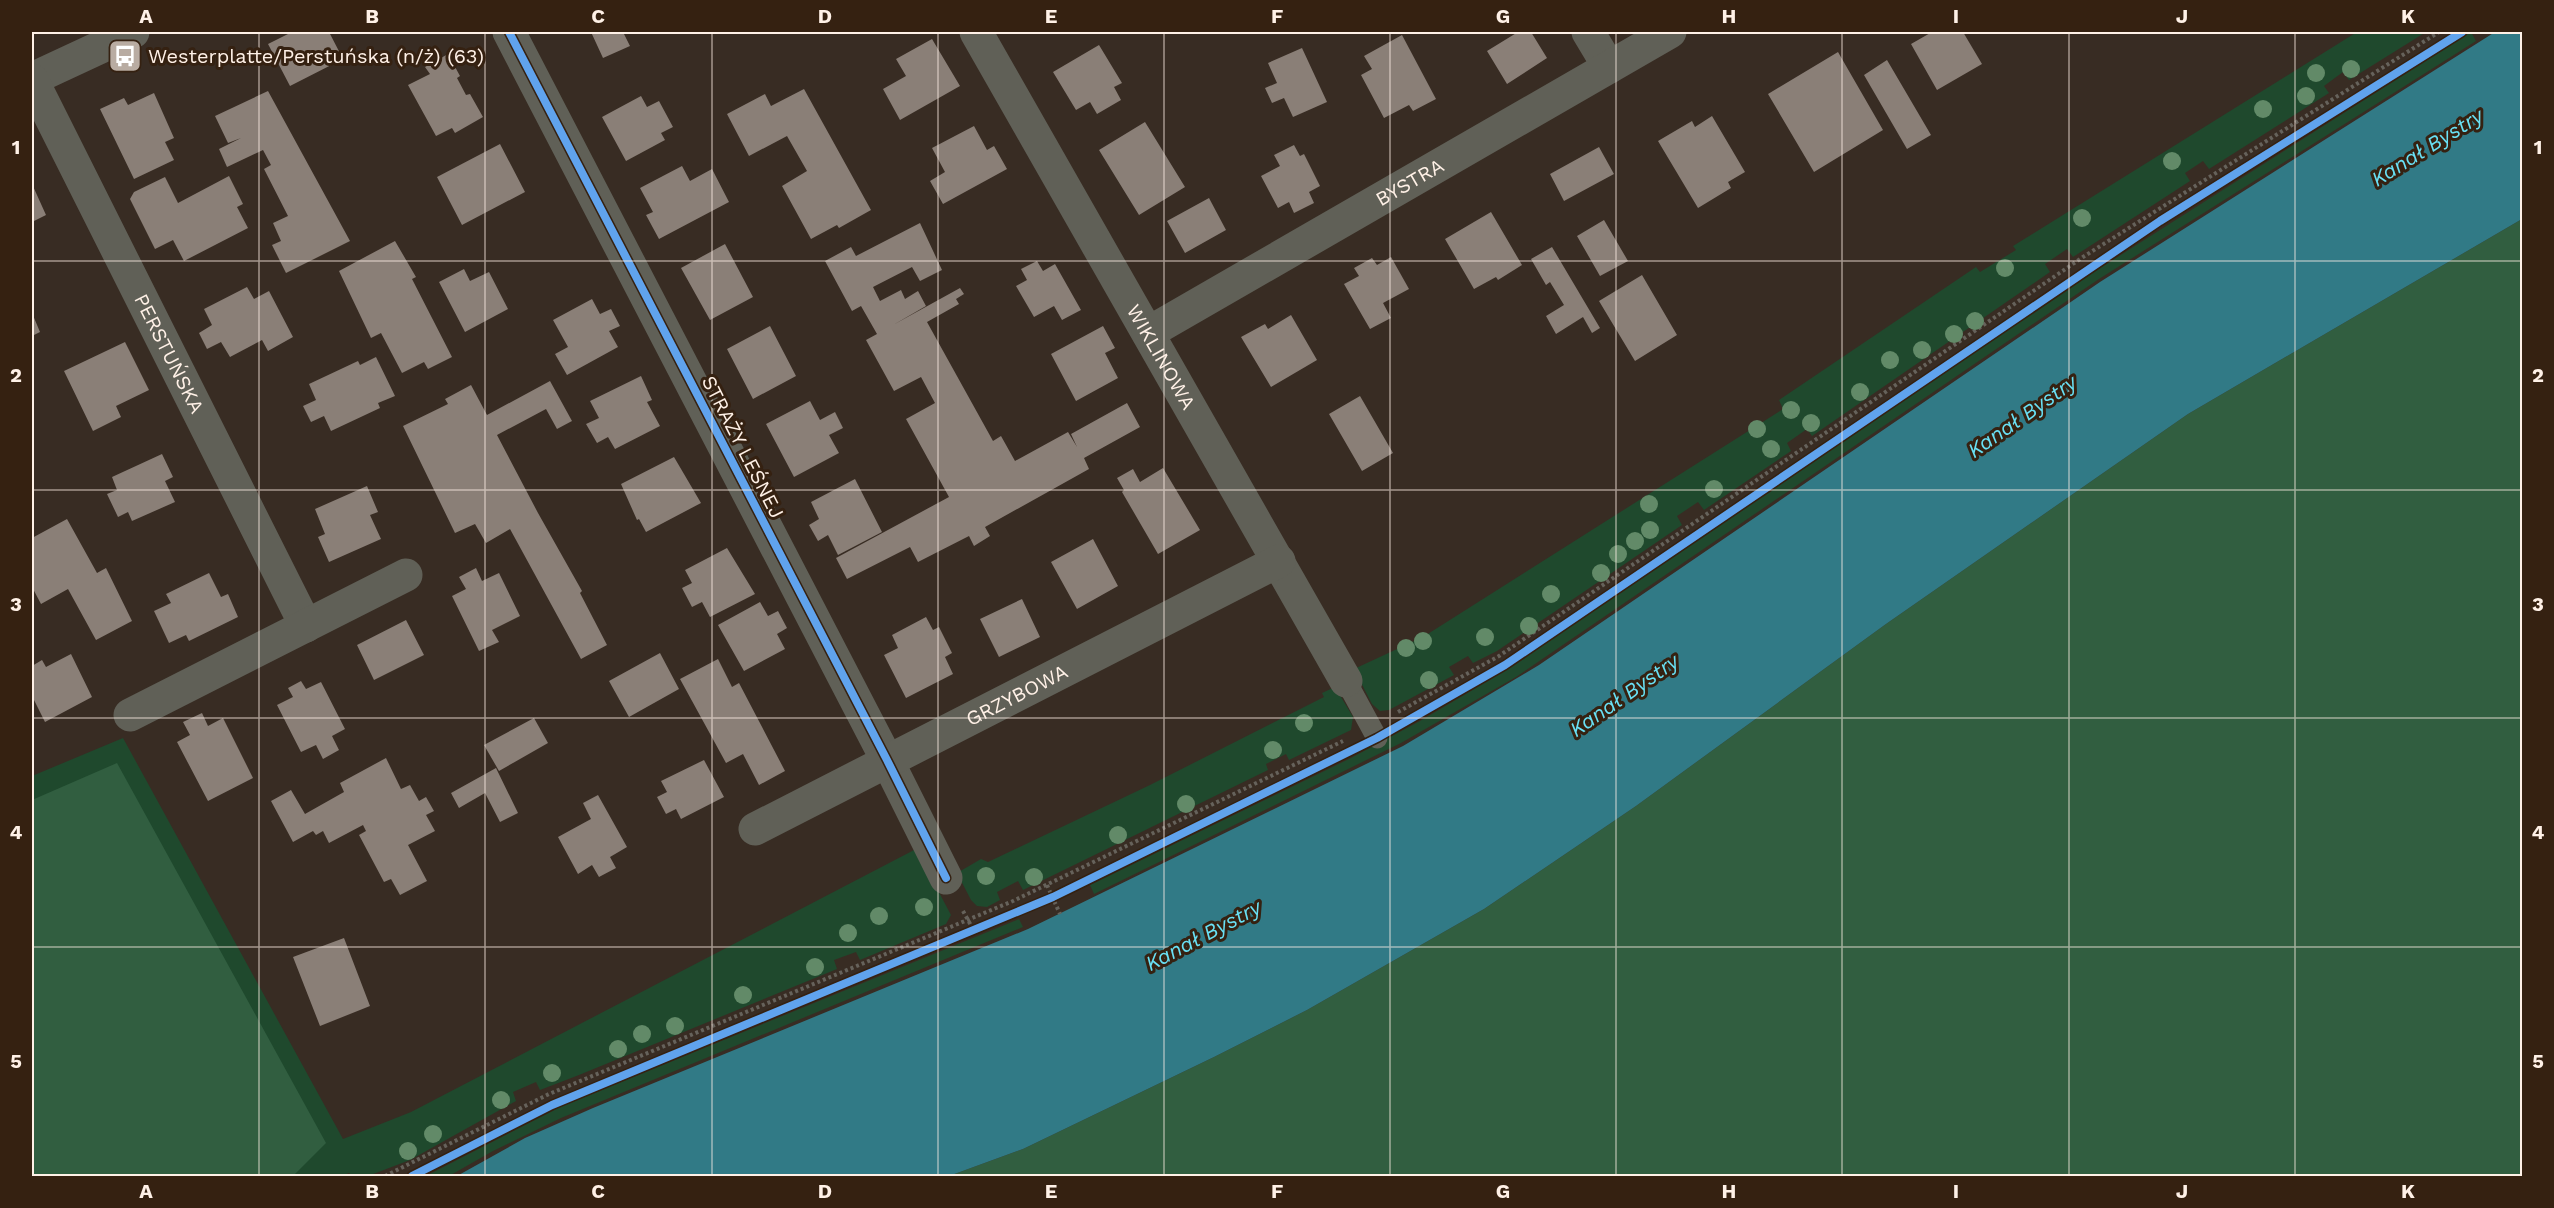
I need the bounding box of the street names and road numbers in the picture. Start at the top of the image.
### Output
street label: BYSTRA [1371,153,1448,211]
street label: PERSTUŃSKA [129,290,209,417]
street label: WIKLINOWA [1122,300,1201,414]
street label: STRAŻY LEŚNEJ [697,372,789,522]
street label: GRZYBOWA [962,659,1072,731]

